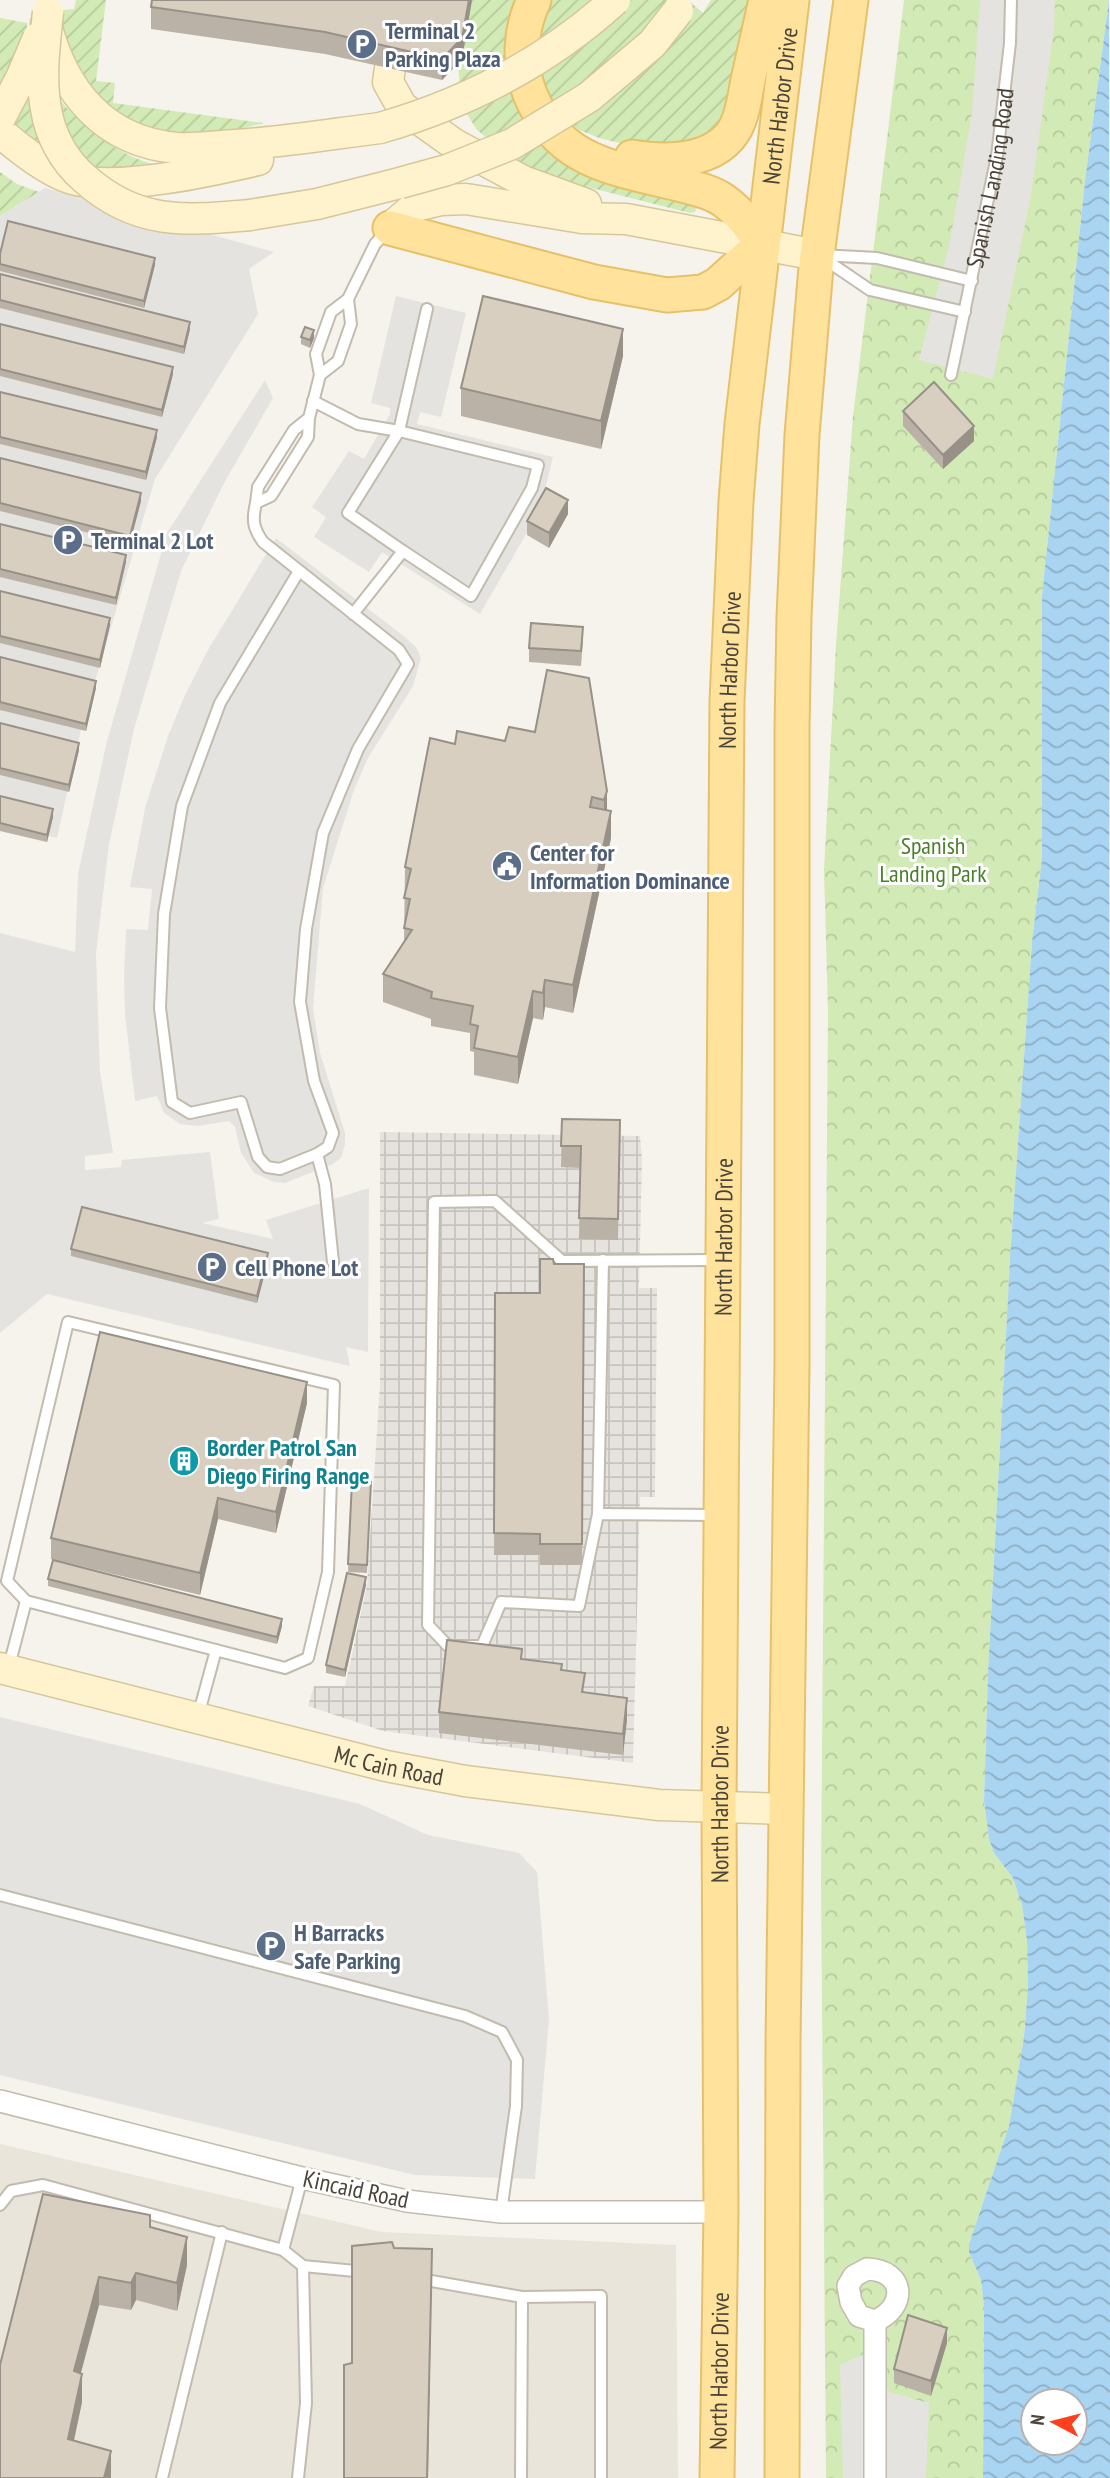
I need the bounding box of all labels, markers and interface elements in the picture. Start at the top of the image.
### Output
place label: Terminal 2 Parking Plaza [385,15,501,74]
street label: North Harbor Drive [755,25,804,186]
parking icon: Terminal 2 Parking Plaza [345,27,379,61]
street label: Spanish Landing Road [958,86,1020,271]
parking icon: Terminal 2 Lot [51,523,85,557]
place label: Terminal 2 Lot [91,525,214,556]
street label: North Harbor Drive [711,591,747,749]
park label: Spanish Landing Park [879,830,987,889]
place label: Center for Information Dominance [530,837,730,896]
public building icon: Center for Information Dominance [490,849,524,883]
street label: North Harbor Drive [707,1158,739,1316]
parking icon: Cell Phone Lot [195,1250,229,1284]
place label: Cell Phone Lot [235,1252,358,1283]
place label: Border Patrol San Diego Firing Range [207,1432,370,1491]
building icon: Border Patrol San Diego Firing Range [167,1444,201,1478]
street label: North Harbor Drive [703,1725,735,1883]
street label: Mc Cain Road [331,1738,446,1792]
place label: H Barracks Safe Parking [294,1917,401,1976]
parking icon: H Barracks Safe Parking [254,1929,288,1963]
street label: Kincaid Road [300,2163,412,2215]
street label: North Harbor Drive [702,2292,735,2450]
north arrow [1019,2387,1089,2457]
text: N [1025,2413,1050,2426]

